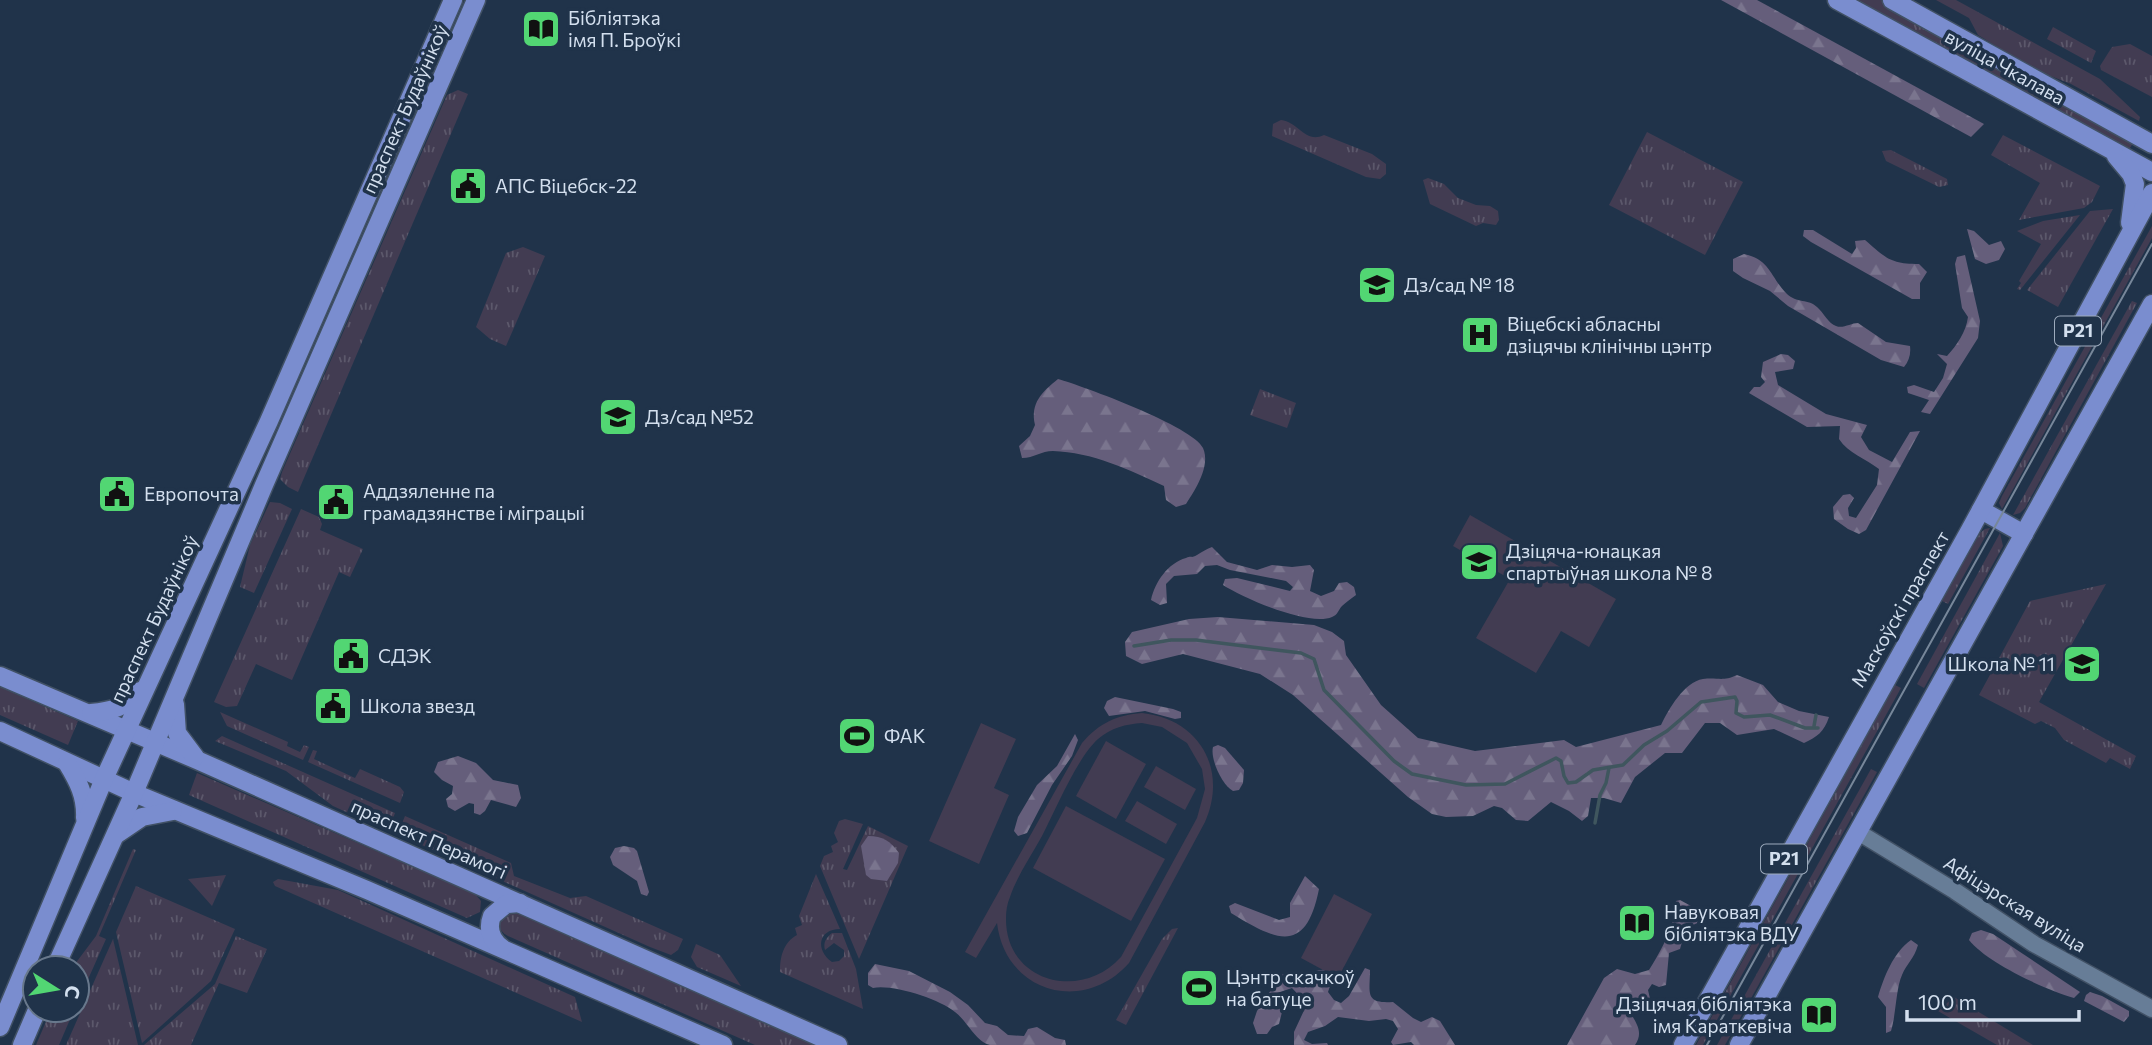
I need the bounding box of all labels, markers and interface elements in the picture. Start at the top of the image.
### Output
place label: Бібліятэка імя П. Броўкі [568,6,681,51]
library icon: Бібліятэка імя П. Броўкі [520,8,562,50]
street label: праспект Будаўнікоў [357,21,452,197]
street label: вуліца Чкалава [1941,24,2069,109]
public building icon: АПС Віцебск-22 [447,165,489,207]
place label: АПС Віцебск-22 [495,174,637,197]
school or university icon: Дз/сад № 18 [1356,264,1398,306]
place label: Дз/сад № 18 [1404,273,1515,296]
place label: Віцебскі абласны дзіцячы клінічны цэнтр [1507,312,1712,357]
hospital icon: Віцебскі абласны дзіцячы клінічны цэнтр [1459,314,1501,356]
road number: Р21 [2055,316,2101,346]
school or university icon: Дз/сад №52 [597,396,639,438]
place label: Дз/сад №52 [645,405,754,428]
public building icon: Европочта [96,473,138,515]
place label: Аддзяленне па грамадзянстве і міграцыі [363,479,585,524]
public building icon: Аддзяленне па грамадзянстве і міграцыі [315,481,357,523]
place label: Европочта [144,482,239,505]
street label: Маскоўскі праспект [1845,526,1954,691]
street label: праспект Будаўнікоў [105,531,203,706]
place label: Дзіцяча-юнацкая спартыўная школа № 8 [1506,539,1713,584]
school or university icon: Дзіцяча-юнацкая спартыўная школа № 8 [1458,541,1500,583]
public building icon: СДЭК [330,635,372,677]
school or university icon: Школа № 11 [2061,643,2103,685]
place label: СДЭК [378,644,432,667]
place label: Школа № 11 [1948,652,2055,675]
public building icon: Школа звезд [312,685,354,727]
place label: Школа звезд [360,694,475,717]
sports icon: ФАК [836,715,878,757]
place label: ФАК [884,724,926,747]
street label: праспект Перамогі [348,794,511,883]
road number: Р21 [1761,844,1807,874]
street label: Афіцэрская вуліца [1940,851,2091,957]
place label: Навуковая бібліятэка ВДУ [1664,900,1799,945]
library icon: Навуковая бібліятэка ВДУ [1616,902,1658,944]
north arrow [21,954,91,1024]
place label: Цэнтр скачкоў на батуце [1226,965,1355,1010]
sports icon: Цэнтр скачкоў на батуце [1178,967,1220,1009]
scale bar [1907,978,2078,1022]
text: С [61,984,86,1001]
text: 100 m [1918,989,1977,1014]
place label: Дзіцячая бібліятэка імя Караткевіча [1616,992,1792,1037]
library icon: Дзіцячая бібліятэка імя Караткевіча [1798,994,1840,1036]

